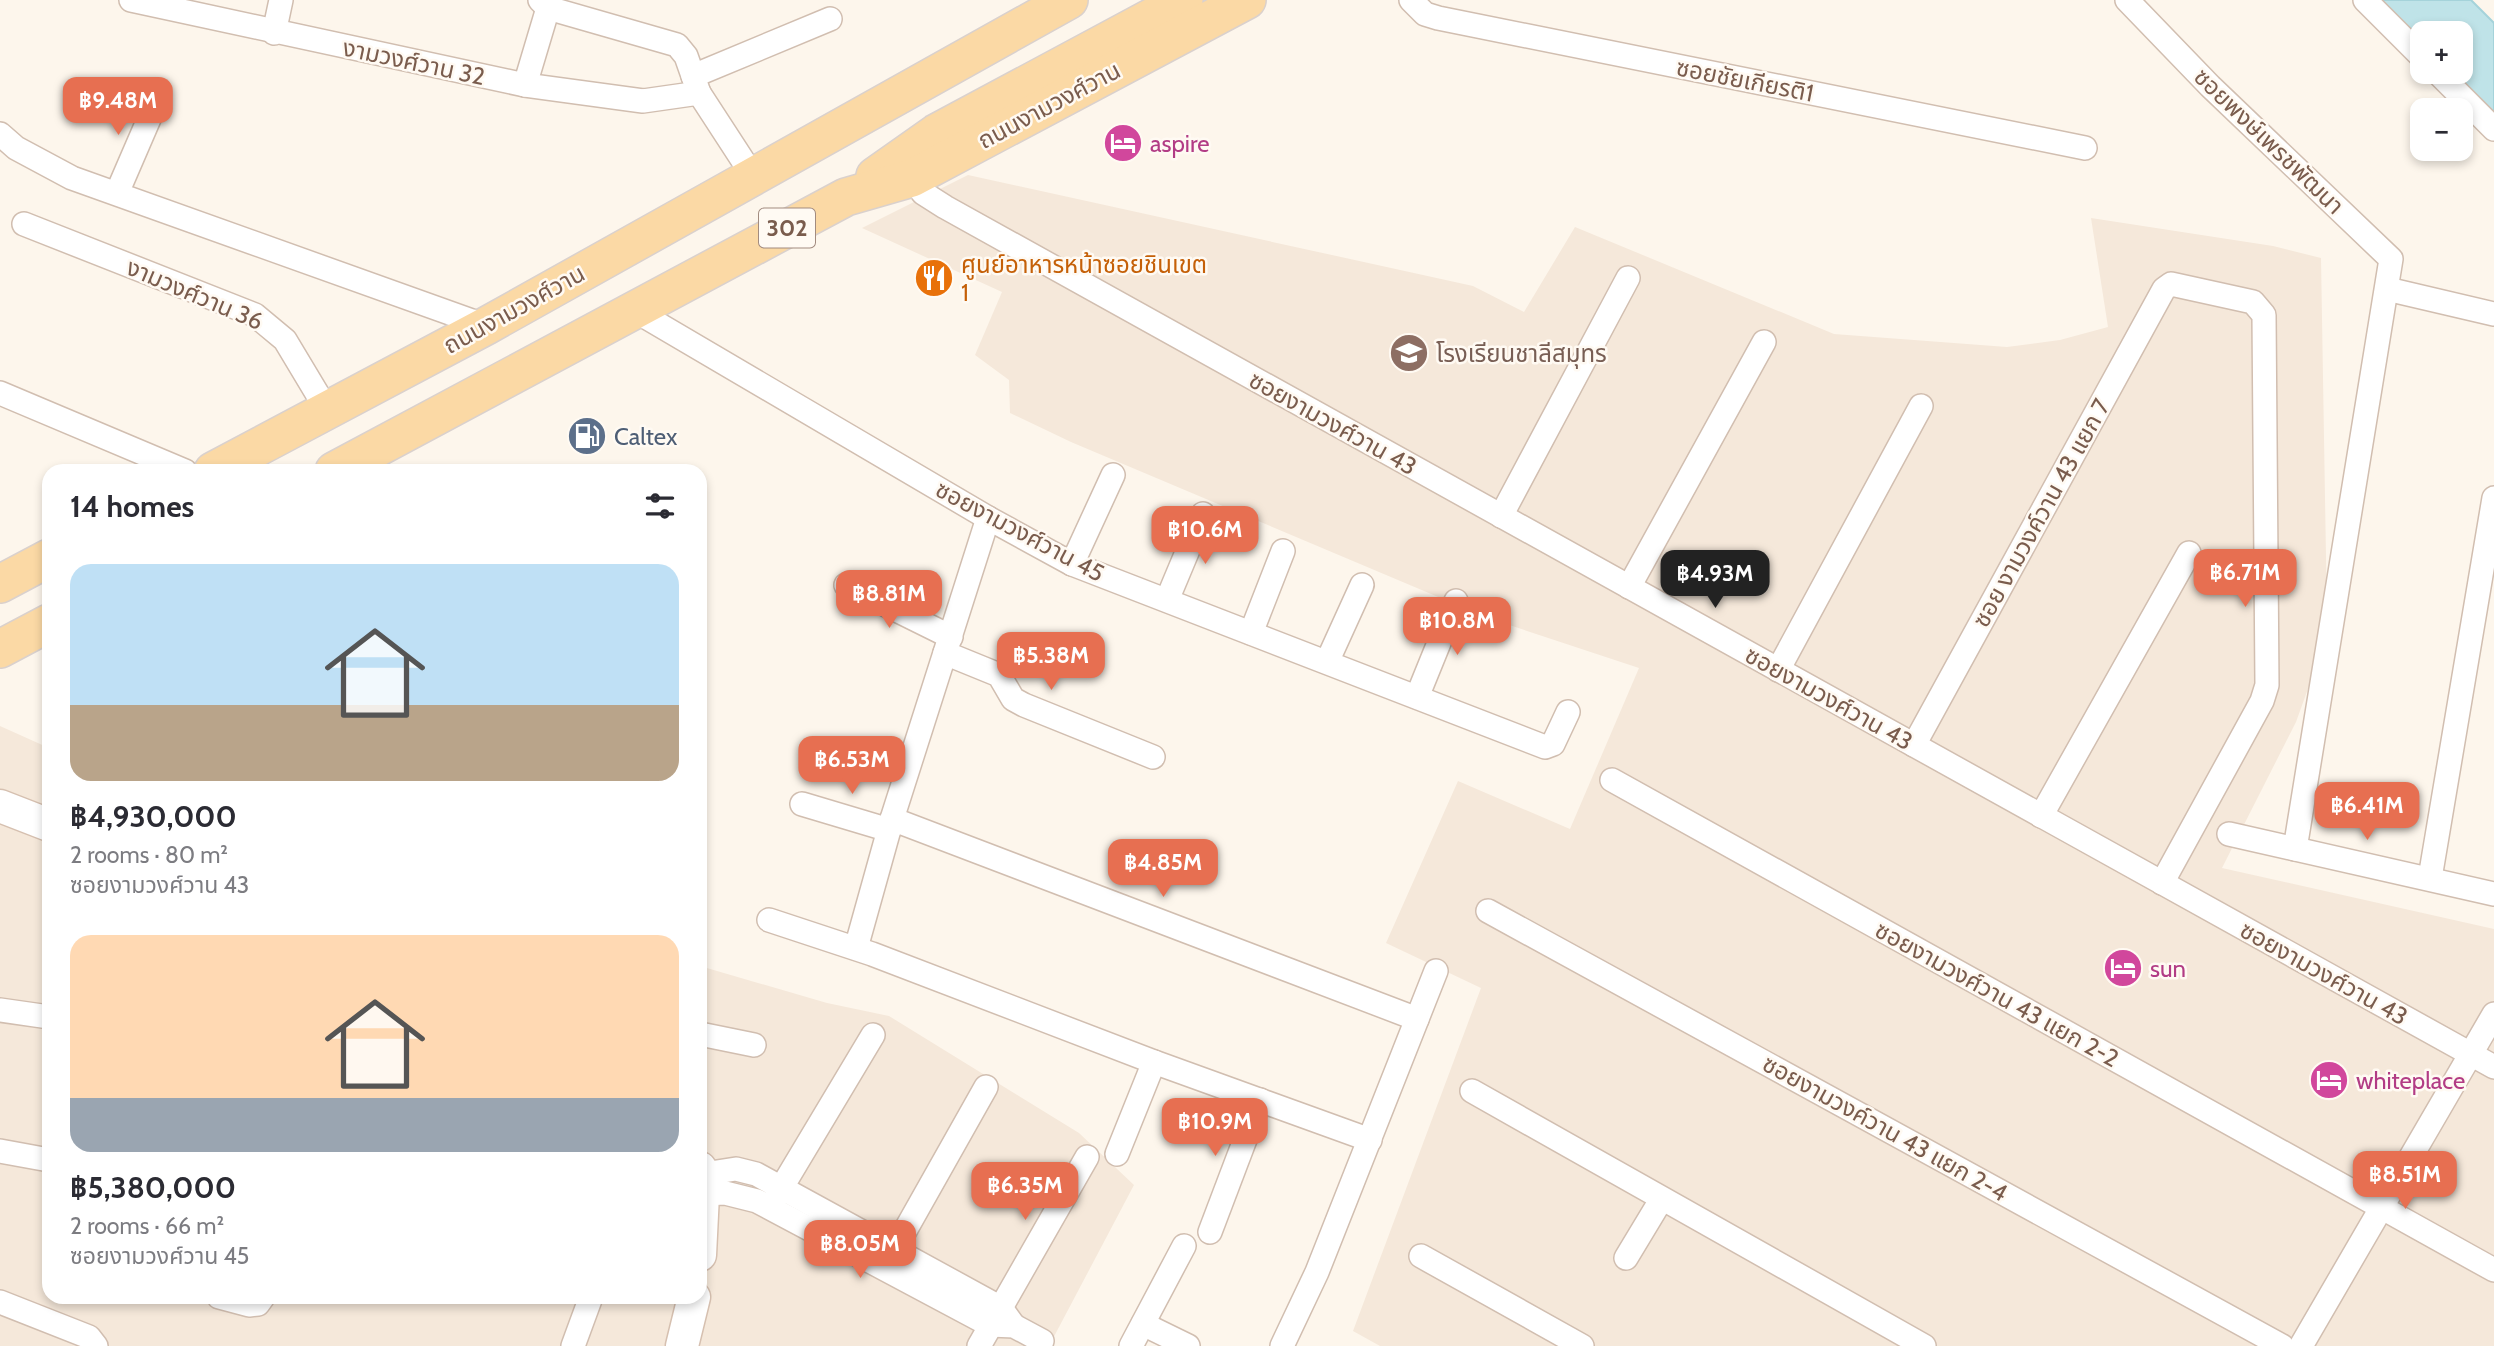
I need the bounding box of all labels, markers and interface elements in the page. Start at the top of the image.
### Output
map controls [2410,21,2473,161]
button: + [2410,21,2473,84]
street label: งามวงศ์วาน 32 [340,33,488,91]
street label: ซอยชัยเกียรติ1 [1674,52,1816,108]
street label: ถนนงามวงศ์วาน [973,55,1125,155]
street label: ซอยพงษ์เพรชพัฒนา [2188,62,2350,220]
pin: ฿9.48M [61,78,175,137]
text: ฿9.48M [79,86,157,114]
button: − [2410,98,2473,161]
hotel icon: aspire [1102,122,1144,164]
place label: aspire [1150,129,1209,158]
road number: 302 [759,208,815,247]
place label: ศูนย์อาหารหน้าซอยชินเขต 1 [961,250,1207,307]
street label: งามวงศ์วาน 36 [122,252,268,336]
restaurant icon: ศูนย์อาหารหน้าซอยชินเขต 1 [913,257,955,299]
street label: ถนนงามวงศ์วาน [438,258,590,360]
school or university icon: โรงเรียนชาลีสมุทร [1388,332,1430,374]
place label: โรงเรียนชาลีสมุทร [1436,339,1607,369]
street label: ซอยงามวงศ์วาน 43 [1244,365,1422,481]
street label: ซอย งามวงค์วาน 43 แยก 7 [1966,394,2116,632]
fuel station icon: Caltex [566,415,608,457]
place label: Caltex [614,422,678,451]
street label: ซอยงามวงศ์วาน 45 [931,474,1109,588]
icon: filters [641,487,679,525]
text: 14 homes [70,488,194,525]
pin: ฿10.6M [1148,506,1262,566]
text: ฿10.6M [1167,515,1243,543]
pin: ฿4.93M [1658,550,1772,610]
pin: ฿6.71M [2188,550,2302,609]
text: ฿6.71M [2210,558,2280,586]
text: ฿4.93M [1677,559,1753,587]
pin: ฿8.81M [832,570,946,630]
text: ฿8.81M [852,579,926,607]
pin: ฿10.8M [1400,598,1514,657]
text: ฿10.8M [1419,606,1495,634]
icon: home [312,610,438,736]
pin: ฿5.38M [994,632,1108,692]
street label: ซอยงามวงศ์วาน 43 [1740,640,1918,756]
text: ฿5.38M [1013,641,1089,669]
pin: ฿6.53M [795,736,909,796]
text: ฿6.53M [814,745,890,773]
pin: ฿6.41M [2310,782,2424,842]
text: ฿6.41M [2330,791,2404,819]
text: ฿4,930,000 [70,798,237,835]
pin: ฿4.85M [1106,839,1220,899]
text: 2 rooms · 80 m² [70,841,228,869]
text: ฿4.85M [1124,848,1202,876]
text: ซอยงามวงศ์วาน 43 [70,871,249,899]
street label: ซอยงามวงศ์วาน 43 แยก 2-2 [1870,915,2124,1073]
street label: ซอยงามวงศ์วาน 43 [2235,915,2413,1031]
hotel icon: sun [2102,947,2144,989]
place label: sun [2150,954,2186,983]
icon: home [312,981,438,1107]
street label: ซอยงามวงค์วาน 43 แยก 2-4 [1758,1049,2013,1207]
hotel icon: whiteplace [2308,1059,2350,1101]
place label: whiteplace [2356,1066,2465,1095]
pin: ฿10.9M [1158,1098,1272,1158]
text: ฿10.9M [1178,1107,1252,1135]
pin: ฿8.51M [2348,1152,2462,1211]
text: ฿8.51M [2369,1160,2441,1188]
pin: ฿6.35M [968,1162,1082,1222]
text: ฿5,380,000 [70,1169,236,1206]
text: ฿6.35M [987,1171,1063,1199]
text: 2 rooms · 66 m² [70,1212,224,1240]
pin: ฿8.05M [803,1220,917,1280]
text: ฿8.05M [820,1229,900,1257]
text: ซอยงามวงศ์วาน 45 [70,1242,249,1270]

